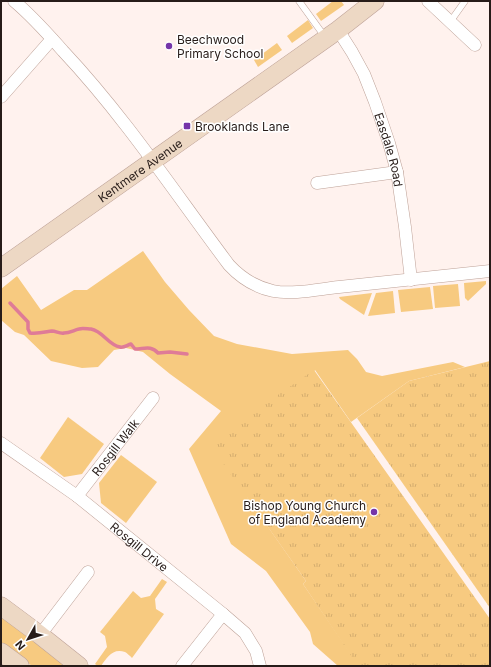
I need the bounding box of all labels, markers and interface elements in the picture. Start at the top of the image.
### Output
place label: Beechwood Primary School [177,32,263,61]
marker: Beechwood Primary School [164,41,174,51]
street label: Easdale Road [372,110,407,188]
place label: Brooklands Lane [195,119,290,134]
marker: Brooklands Lane [182,121,192,131]
street label: Kentmere Avenue [95,135,185,205]
street label: Rosgill Walk [88,415,142,478]
place label: Bishop Young Church of England Academy [243,498,366,527]
marker: Bishop Young Church of England Academy [369,507,379,517]
street label: Rosgill Drive [107,519,172,574]
north arrow [8,619,48,659]
text: N [12,638,28,653]

